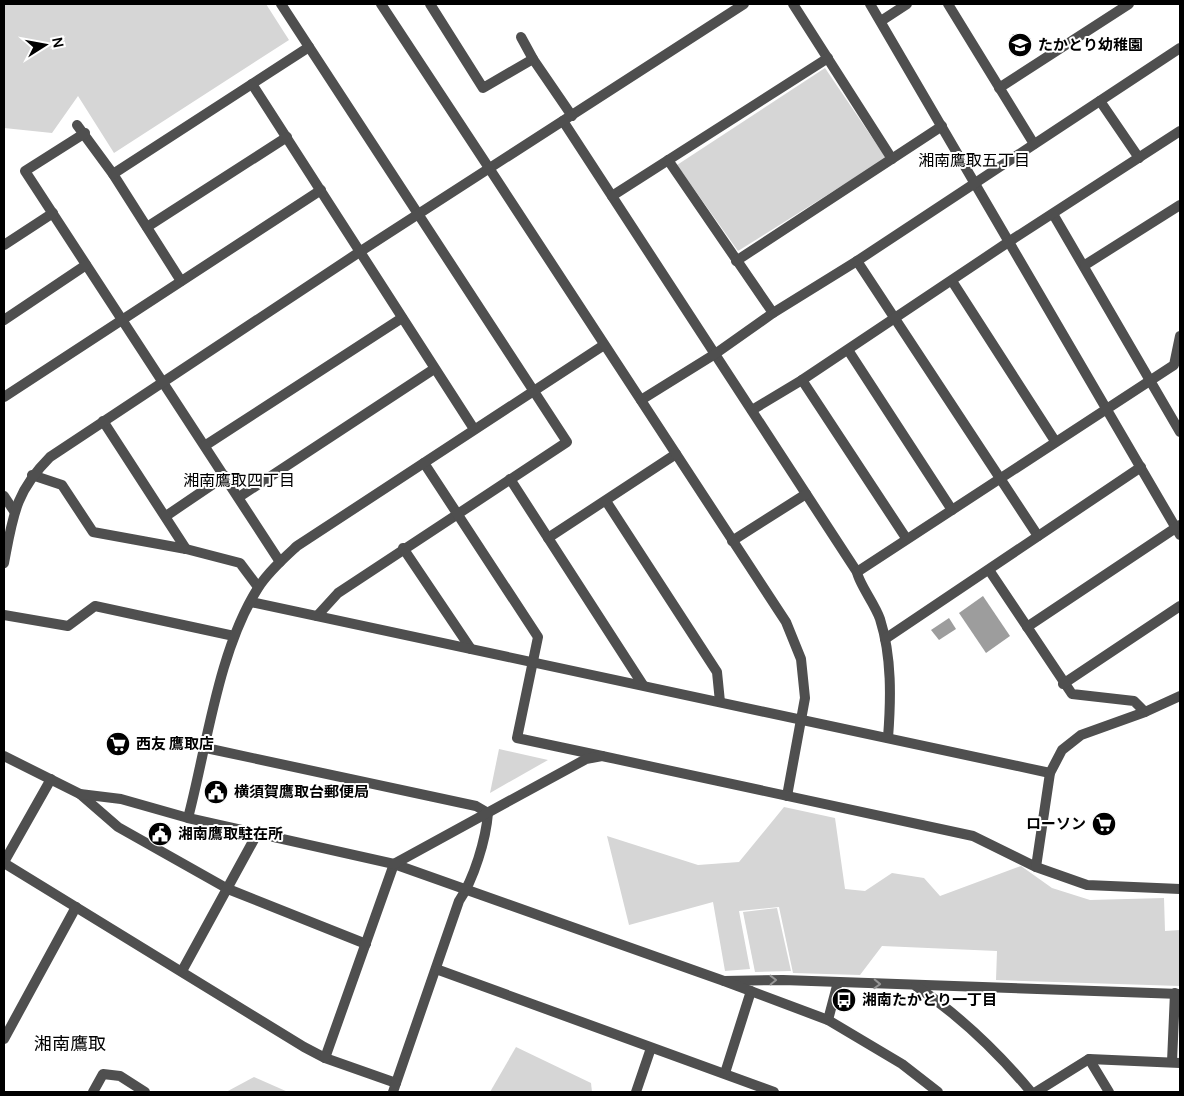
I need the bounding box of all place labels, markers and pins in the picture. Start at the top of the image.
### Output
school or university icon: たかとり幼稚園 [1007,32,1033,58]
place label: たかとり幼稚園 [1038,34,1143,55]
supermarket icon: 西友 鷹取店 [105,731,131,757]
place label: 西友 鷹取店 [136,733,214,754]
public building icon: 横須賀鷹取台郵便局 [203,779,229,805]
place label: 横須賀鷹取台郵便局 [234,781,369,802]
supermarket icon: ローソン [1091,811,1117,837]
place label: ローソン [1026,813,1086,834]
public building icon: 湘南鷹取駐在所 [147,821,173,847]
place label: 湘南鷹取駐在所 [178,823,283,844]
bus stop icon: 湘南たかとり一丁目 [831,987,857,1013]
place label: 湘南たかとり一丁目 [862,989,997,1010]

